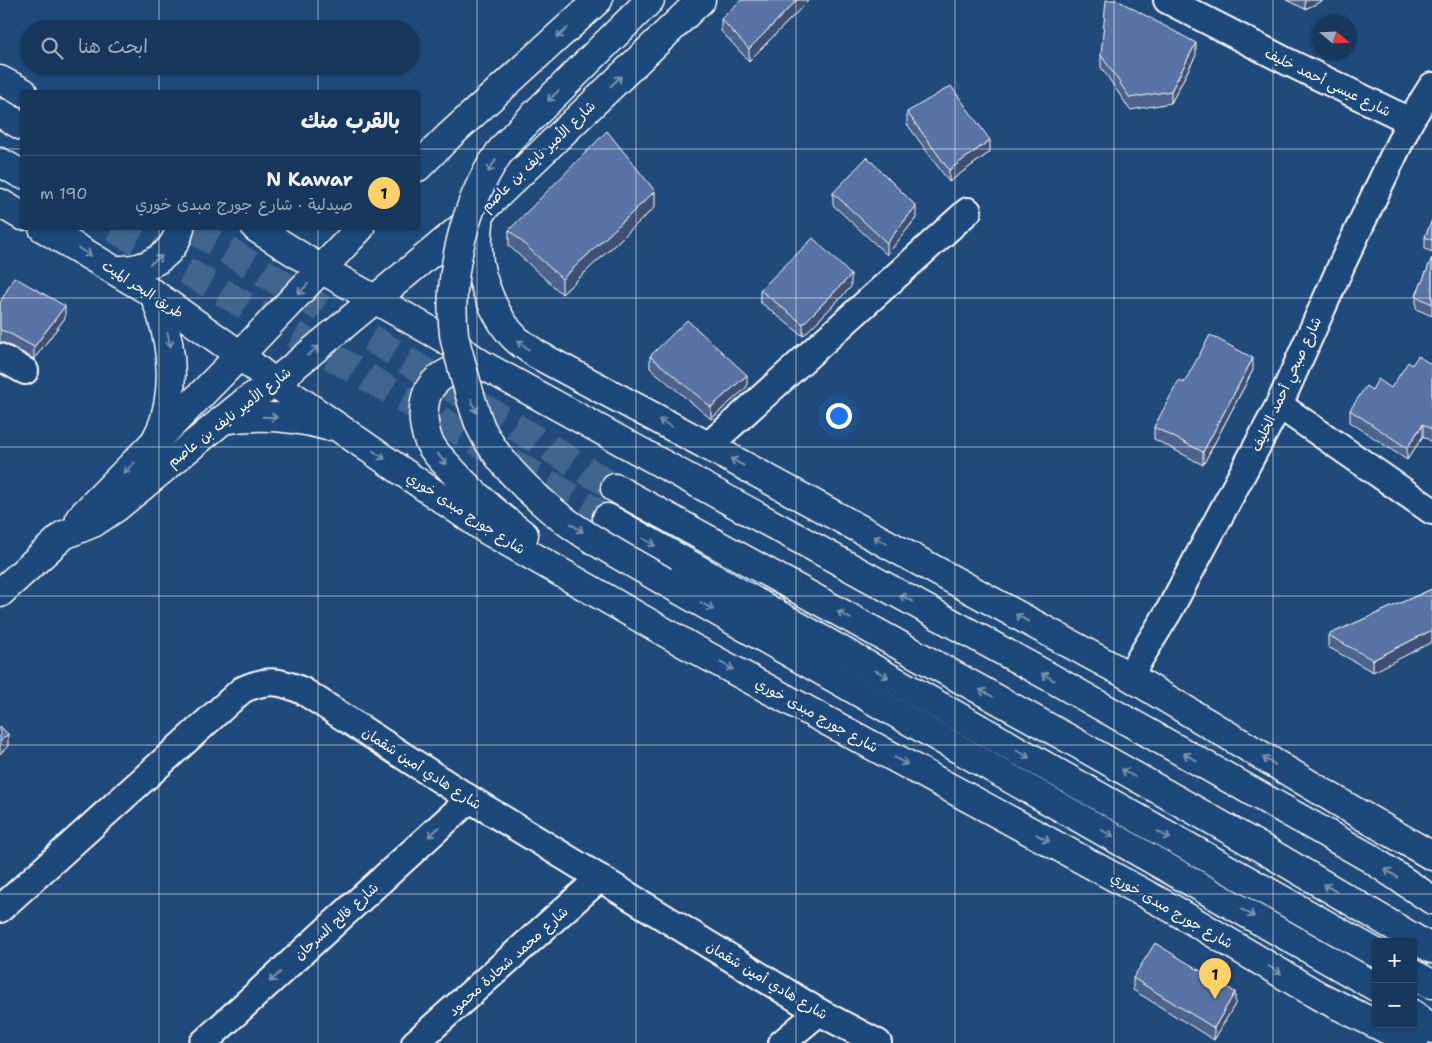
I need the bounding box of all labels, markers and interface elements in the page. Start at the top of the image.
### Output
north arrow [1312,15,1357,60]
search box [20,20,420,75]
one-way arrow [555,27,568,39]
icon: search [38,34,66,62]
text: ابحث هنا [78,34,148,59]
street label: شارع عيسى أحمد خليف [1262,44,1394,121]
one-way arrow [610,75,622,87]
one-way arrow [547,90,559,102]
street label: شارع الأمير نايف بن عاصم [477,97,600,217]
text: بالقرب منك [301,107,400,135]
one-way arrow [486,158,496,172]
text: N Kawar [266,167,353,192]
text: 190 m [40,183,87,204]
text: 1 [380,183,388,204]
text: صيدلية · شارع جورج مبدى خوري [135,194,353,215]
one-way arrow [77,247,92,257]
one-way arrow [149,255,163,265]
street label: طريق البحر الميت [99,256,187,322]
one-way arrow [297,282,309,295]
street label: شارع صبحي أحمد الخليف [1247,314,1329,456]
one-way arrow [164,332,174,348]
one-way arrow [516,340,530,350]
one-way arrow [306,345,319,356]
street label: شارع الأمير نايف بن عاصم [163,363,296,473]
one-way arrow [470,398,479,413]
your location [826,403,852,429]
one-way arrow [262,412,278,421]
one-way arrow [658,418,673,428]
one-way arrow [372,450,386,460]
one-way arrow [437,452,448,465]
one-way arrow [730,457,745,467]
one-way arrow [123,462,135,475]
street label: شارع جورج مبدى خوري [402,468,529,560]
one-way arrow [569,523,583,533]
one-way arrow [873,535,888,544]
one-way arrow [642,537,657,547]
one-way arrow [899,593,914,602]
one-way arrow [699,601,713,611]
one-way arrow [837,610,852,619]
one-way arrow [1015,613,1030,623]
one-way arrow [719,662,734,672]
one-way arrow [874,669,889,679]
one-way arrow [1041,672,1056,682]
street label: شارع جورج مبدى خوري [751,674,882,758]
one-way arrow [980,688,994,698]
street label: شارع هادي أمين شقمان [358,723,485,815]
one-way arrow [1016,750,1030,760]
one-way arrow [1182,752,1197,762]
one-way arrow [1263,755,1277,765]
one-way arrow [893,756,908,766]
one-way arrow [1122,767,1136,777]
one-way arrow [427,826,440,838]
one-way arrow [1099,828,1113,838]
one-way arrow [1157,830,1171,840]
one-way arrow [1036,834,1050,844]
street label: شارع جورج مبدى خوري [1107,868,1236,954]
one-way arrow [1385,868,1399,878]
street label: شارع فالح السرحان [290,878,383,964]
one-way arrow [1323,883,1337,893]
street label: شارع محمد شحادة محمود [444,902,572,1020]
one-way arrow [1241,908,1256,918]
street label: شارع هادي أمين شقمان [702,937,831,1025]
map controls [1372,938,1417,1028]
button: + [1372,938,1417,983]
pin: 1 [1199,958,1231,999]
one-way arrow [1267,965,1281,975]
one-way arrow [269,971,282,983]
button: − [1372,983,1417,1028]

